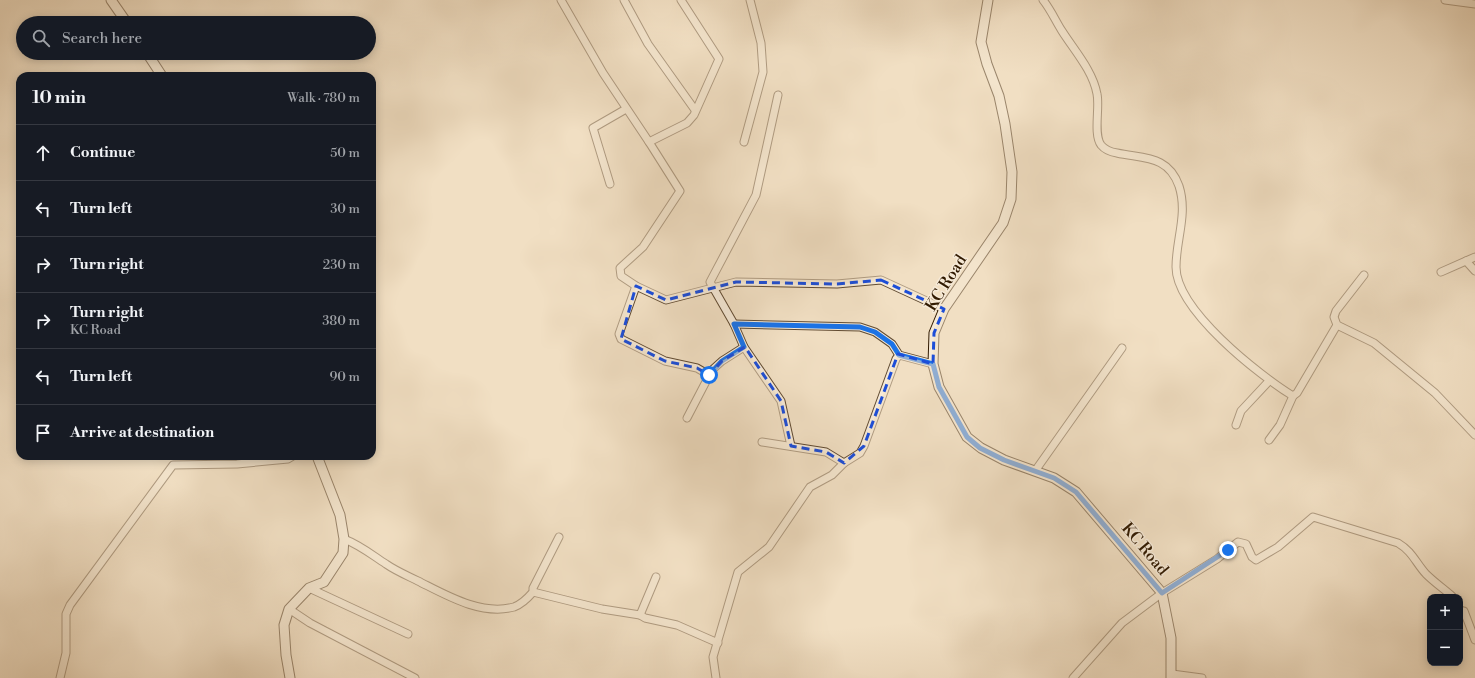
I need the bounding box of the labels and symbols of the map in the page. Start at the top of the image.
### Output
street label: KC Road [921,251,971,315]
route start [700,366,718,384]
street label: KC Road [1117,519,1173,579]
route end [1219,541,1237,559]

